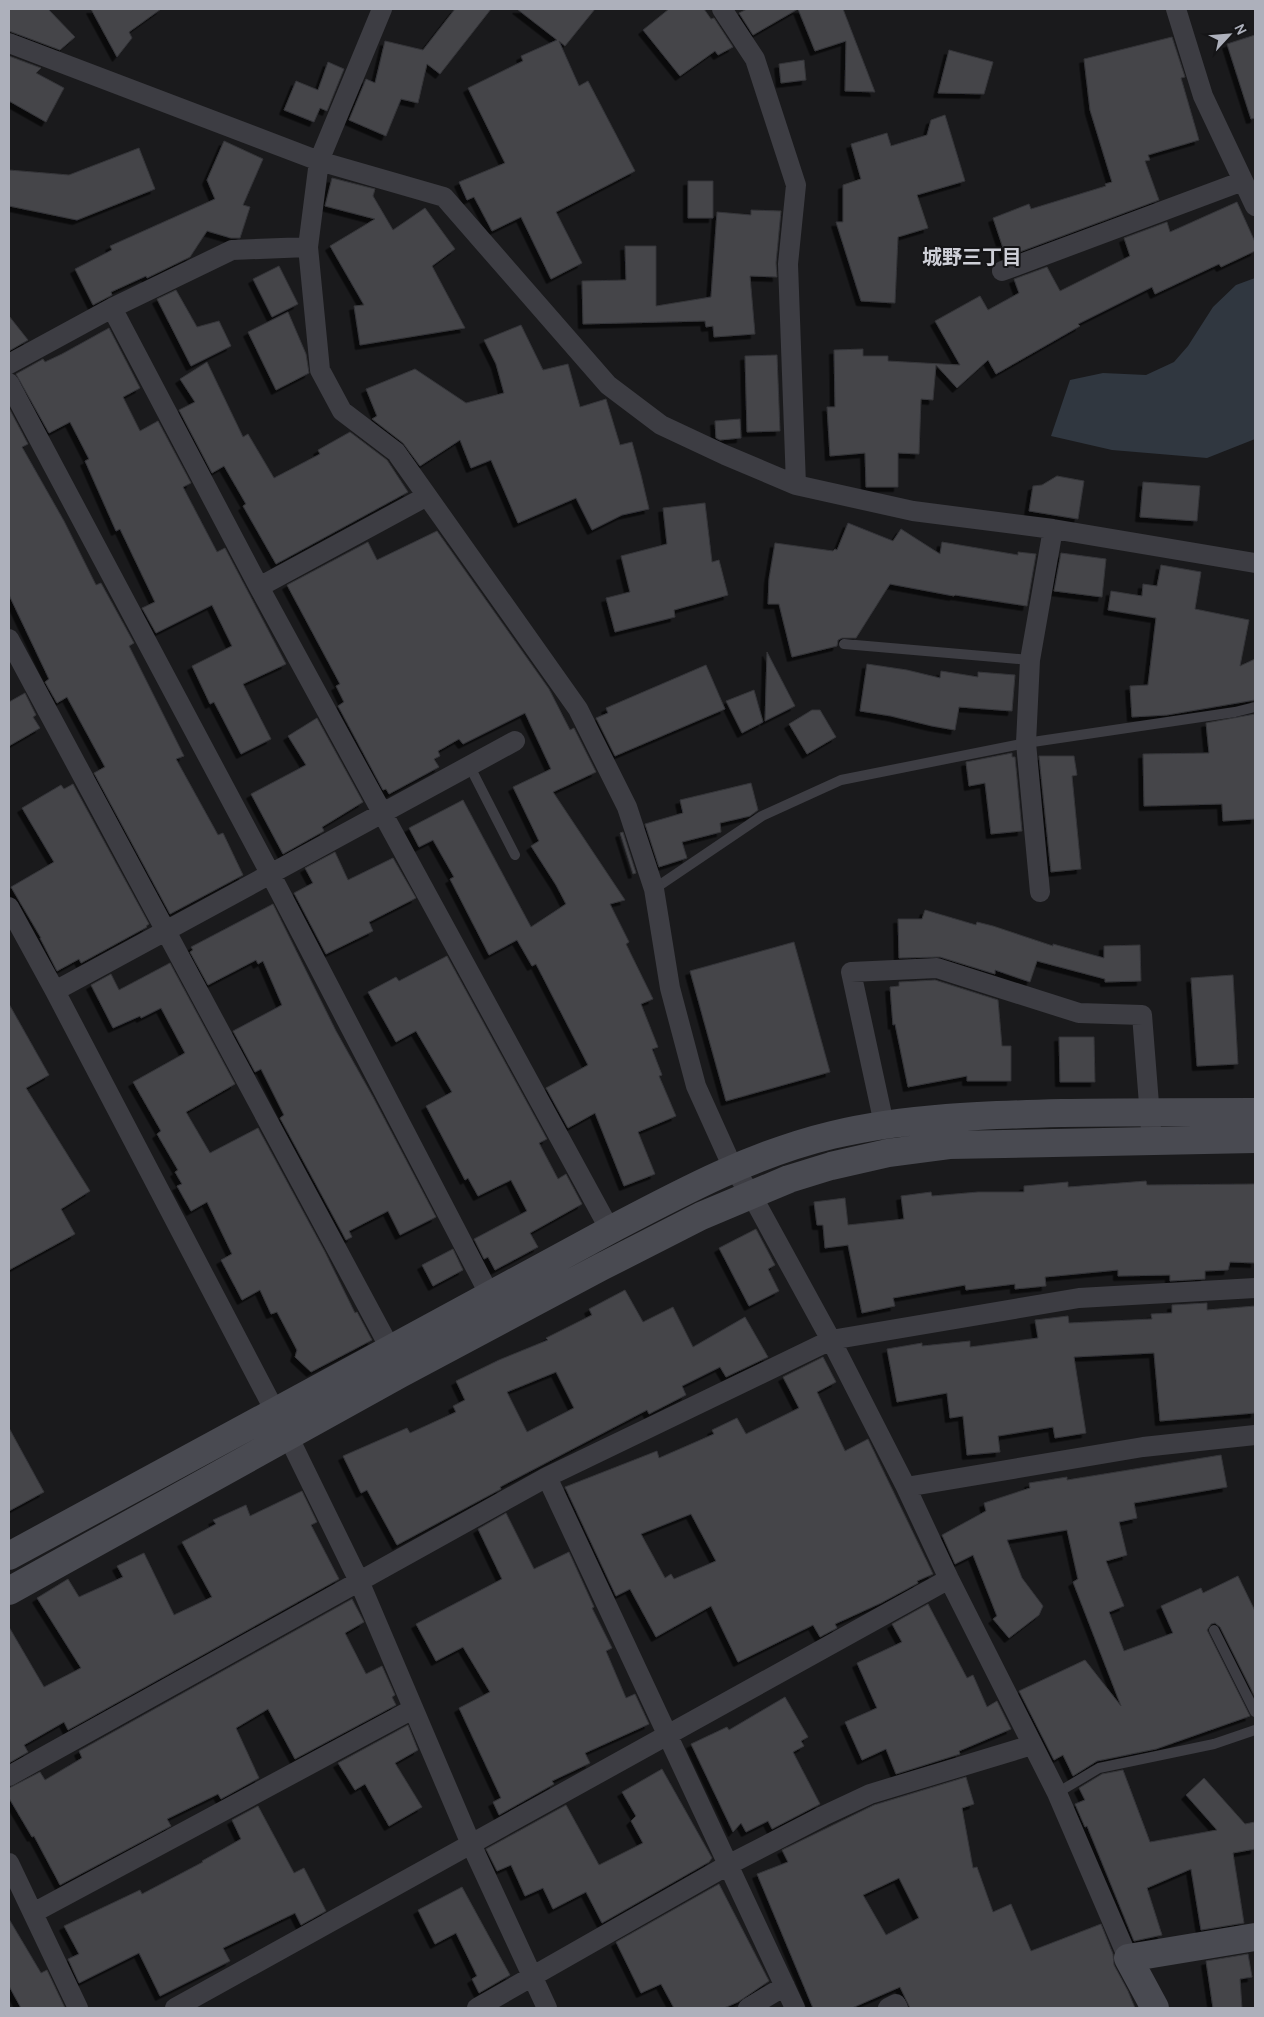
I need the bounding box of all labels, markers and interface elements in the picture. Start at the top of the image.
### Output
north arrow [1204,10,1254,60]
text: N [1230,21,1251,38]
district label: 城野三丁目 [922,245,1022,269]

